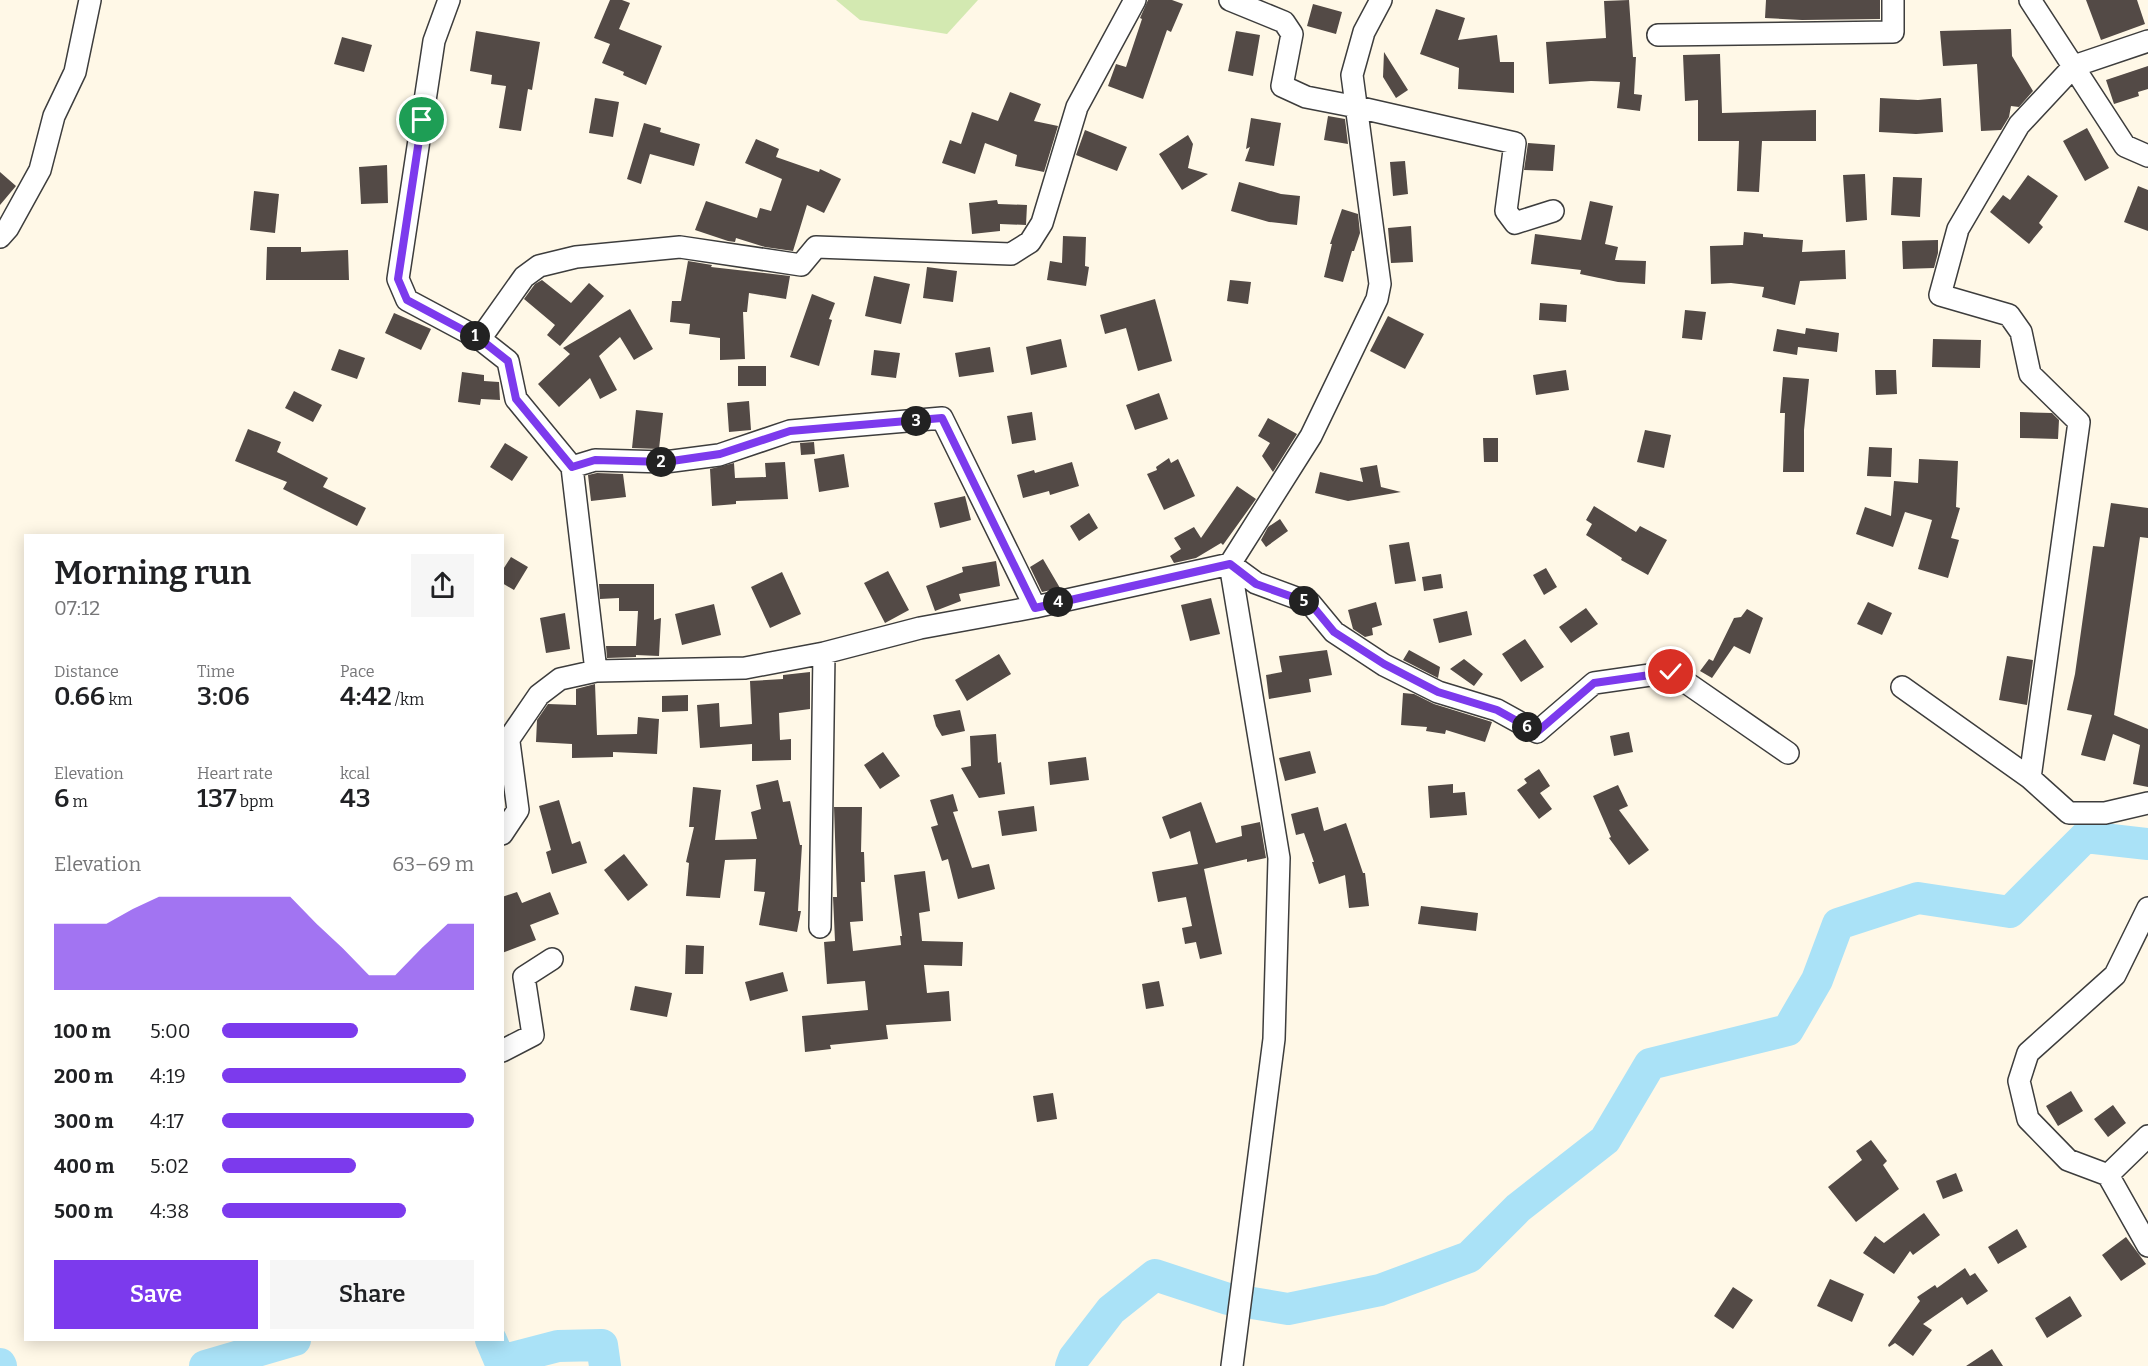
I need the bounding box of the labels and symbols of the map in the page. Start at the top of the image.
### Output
pin [396,94,447,145]
pin: 1 [460,321,490,351]
pin: 3 [901,406,931,436]
pin: 2 [646,447,676,477]
pin: 5 [1289,586,1319,616]
pin: 4 [1043,587,1073,617]
pin [1645,646,1696,697]
pin: 6 [1512,712,1542,742]

